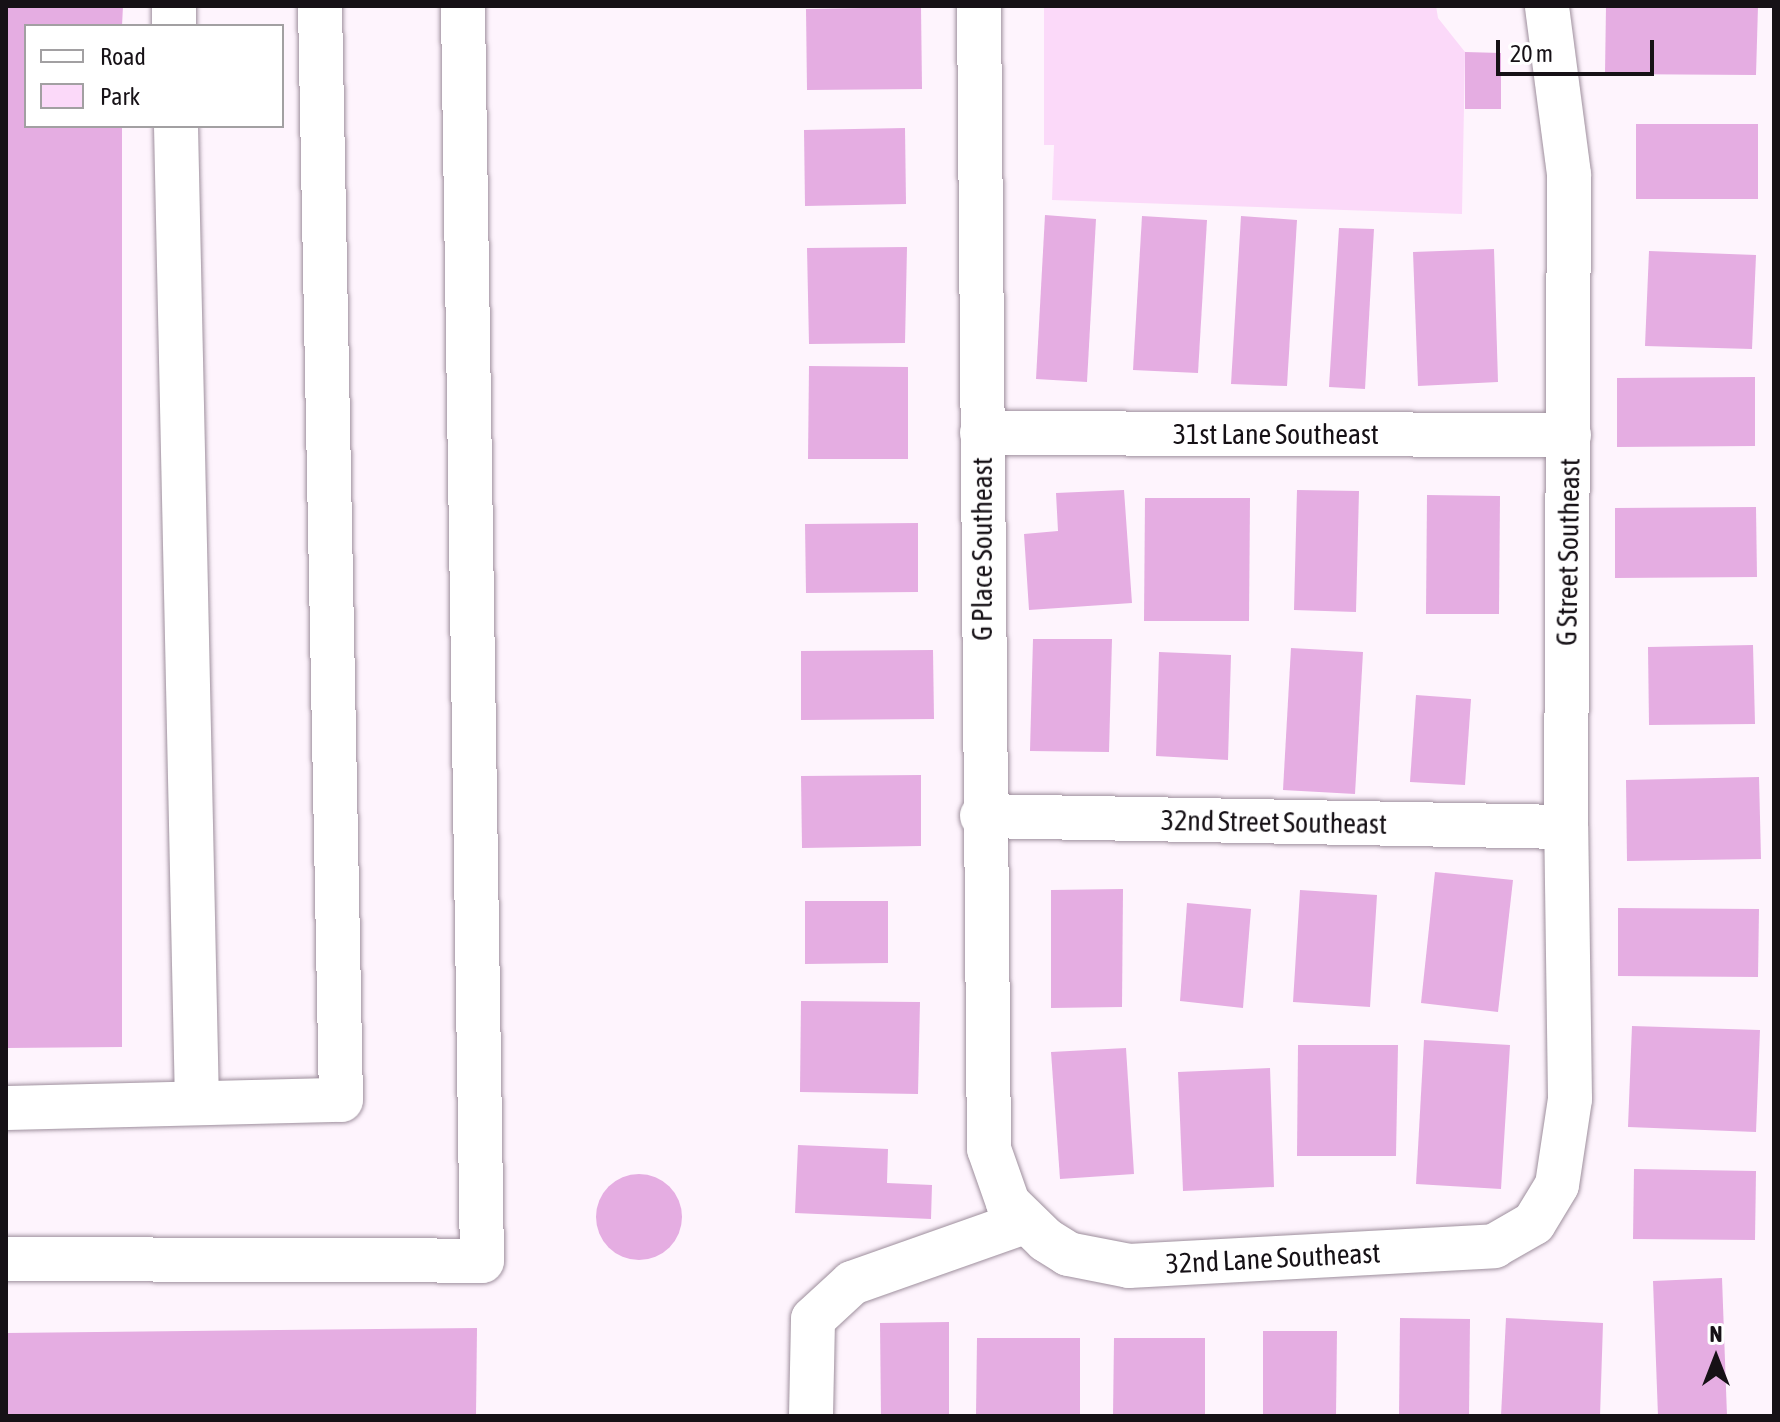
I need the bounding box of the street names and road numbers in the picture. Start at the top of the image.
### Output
street label: 31st Lane Southeast [1173,417,1379,451]
street label: G Place Southeast [965,457,999,641]
street label: G Street Southeast [1550,458,1586,646]
street label: 32nd Street Southeast [1161,803,1387,841]
street label: 32nd Lane Southeast [1165,1236,1381,1280]

